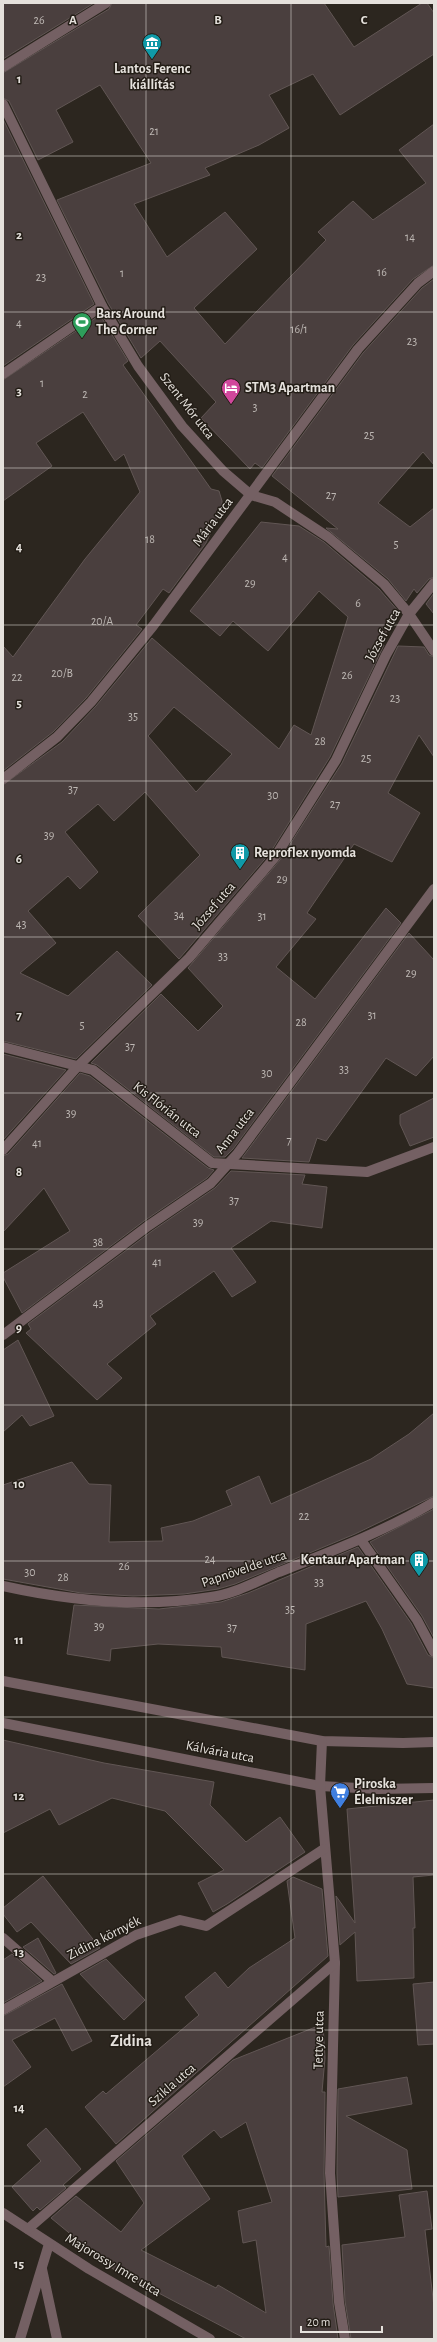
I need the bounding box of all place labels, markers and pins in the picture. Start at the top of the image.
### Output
museum icon: Lantos Ferenc kiállítás [141,32,163,60]
place label: Lantos Ferenc kiállítás [114,62,191,92]
place label: Bars Around The Corner [96,307,166,337]
sports icon: Bars Around The Corner [71,311,93,339]
hotel icon: STM3 Apartman [220,377,242,405]
place label: STM3 Apartman [245,381,335,395]
building icon: Reproflex nyomda [229,842,251,870]
place label: Reproflex nyomda [254,846,357,860]
building icon: Kentaur Apartman [408,1549,430,1577]
place label: Kentaur Apartman [300,1553,405,1567]
place label: Piroska Élelmiszer [354,1777,413,1807]
supermarket icon: Piroska Élelmiszer [329,1781,351,1809]

